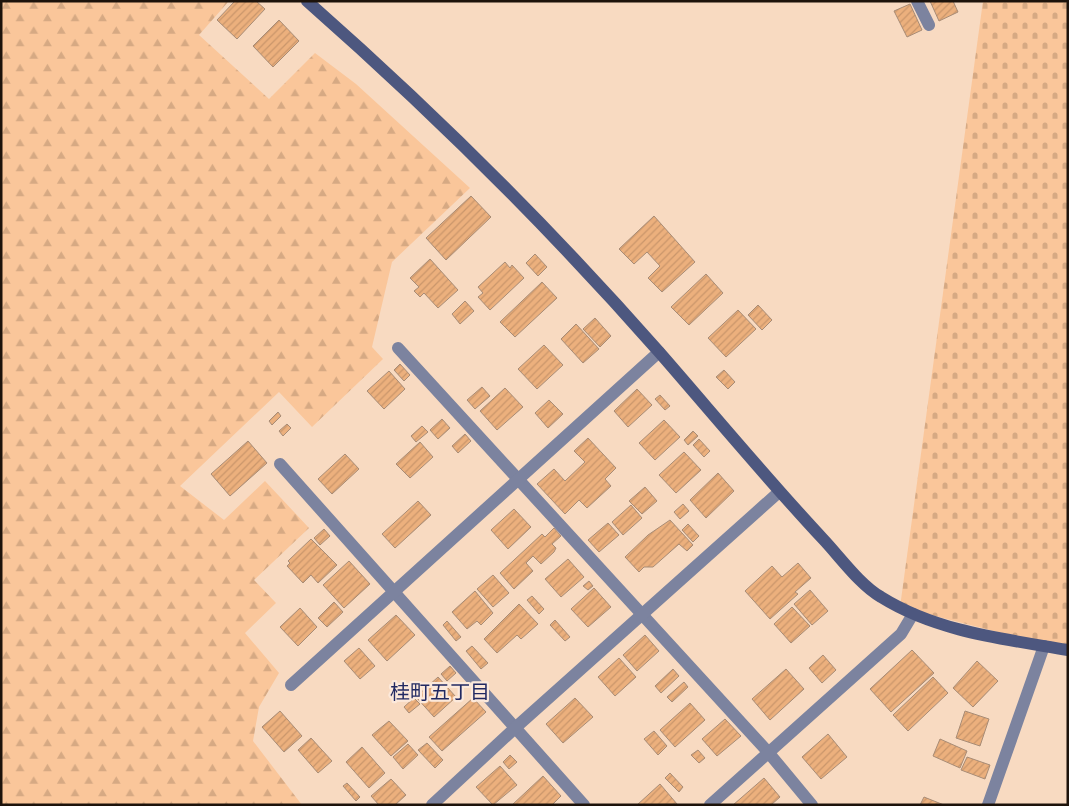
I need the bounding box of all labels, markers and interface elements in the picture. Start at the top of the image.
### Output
district label: 桂町五丁目 [390,679,490,704]

